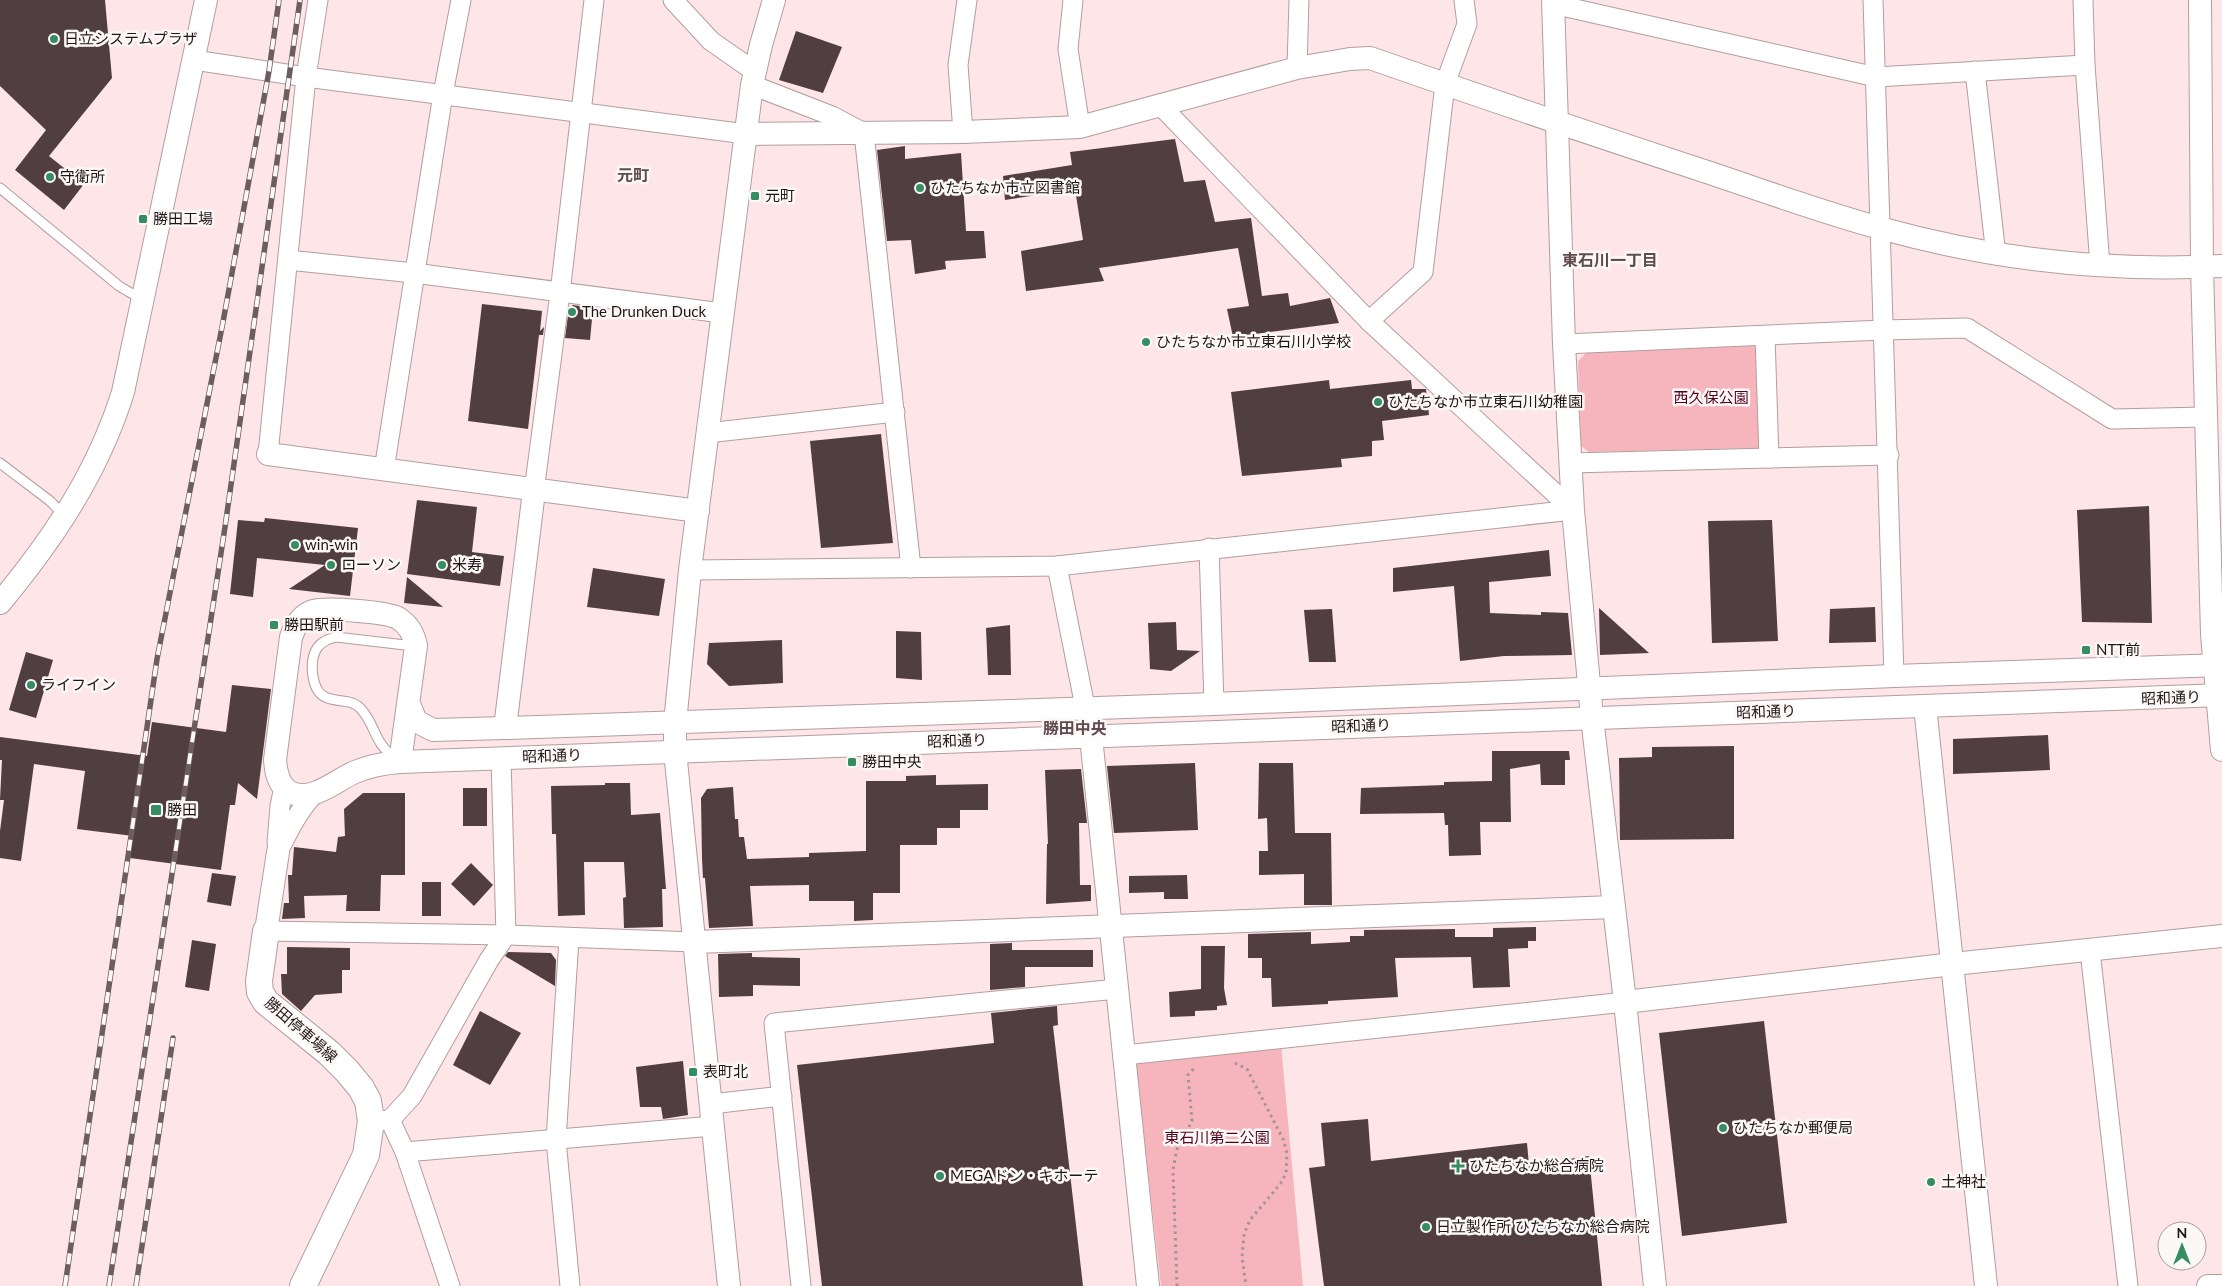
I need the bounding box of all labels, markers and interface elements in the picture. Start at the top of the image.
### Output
place label: 日立システムプラザ [64,29,198,47]
marker: 日立システムプラザ [48,33,60,45]
district label: 元町 [617,165,649,184]
place label: 守衛所 [60,167,105,185]
marker: 守衛所 [44,171,56,183]
place label: ひたちなか市立図書館 [930,178,1080,196]
marker: ひたちなか市立図書館 [914,182,926,194]
place label: 元町 [765,186,795,204]
marker: 元町 [749,190,761,202]
place label: 勝田工場 [153,209,213,227]
marker: 勝田工場 [137,213,149,225]
district label: 東石川一丁目 [1562,250,1658,269]
place label: The Drunken Duck [582,302,706,320]
marker: The Drunken Duck [566,306,578,318]
place label: ひたちなか市立東石川小学校 [1156,332,1351,350]
marker: ひたちなか市立東石川小学校 [1140,336,1152,348]
park label: 西久保公園 [1673,388,1749,406]
place label: ひたちなか市立東石川幼稚園 [1388,392,1583,410]
marker: ひたちなか市立東石川幼稚園 [1372,396,1384,408]
place label: win-win [305,535,358,553]
marker: win-win [289,539,301,551]
place label: ローソン [341,555,401,573]
place label: 米寿 [452,555,482,573]
marker: ローソン [325,559,337,571]
marker: 米寿 [436,559,448,571]
place label: 勝田駅前 [284,615,344,633]
marker: 勝田駅前 [268,619,280,631]
place label: NTT前 [2096,640,2140,658]
marker: NTT前 [2080,644,2092,656]
place label: ライフイン [41,675,116,693]
marker: ライフイン [25,679,37,691]
street label: 昭和通り [2141,687,2201,707]
street label: 昭和通り [1736,701,1796,721]
street label: 昭和通り [1331,715,1391,735]
district label: 勝田中央 [1043,718,1107,737]
street label: 昭和通り [927,730,987,750]
street label: 昭和通り [522,745,582,765]
place label: 勝田中央 [862,752,922,770]
marker: 勝田中央 [846,756,858,768]
place label: 勝田 [167,800,197,818]
marker: 勝田 [149,803,163,817]
street label: 勝田停車場線 [262,993,342,1066]
place label: 表町北 [703,1062,748,1080]
marker: 表町北 [687,1066,699,1078]
place label: ひたちなか郵便局 [1733,1118,1853,1136]
marker: ひたちなか郵便局 [1717,1122,1729,1134]
park label: 東石川第二公園 [1164,1128,1270,1146]
place label: ひたちなか総合病院 [1469,1156,1604,1174]
marker: ひたちなか総合病院 [1451,1159,1465,1173]
place label: MEGAドン・キホーテ [950,1166,1098,1184]
marker: MEGAドン・キホーテ [934,1170,946,1182]
place label: 土神社 [1941,1172,1986,1190]
marker: 土神社 [1925,1176,1937,1188]
place label: 日立製作所 ひたちなか総合病院 [1436,1217,1650,1235]
marker: 日立製作所 ひたちなか総合病院 [1420,1221,1432,1233]
north arrow [2157,1221,2207,1271]
text: N [2177,1224,2187,1241]

